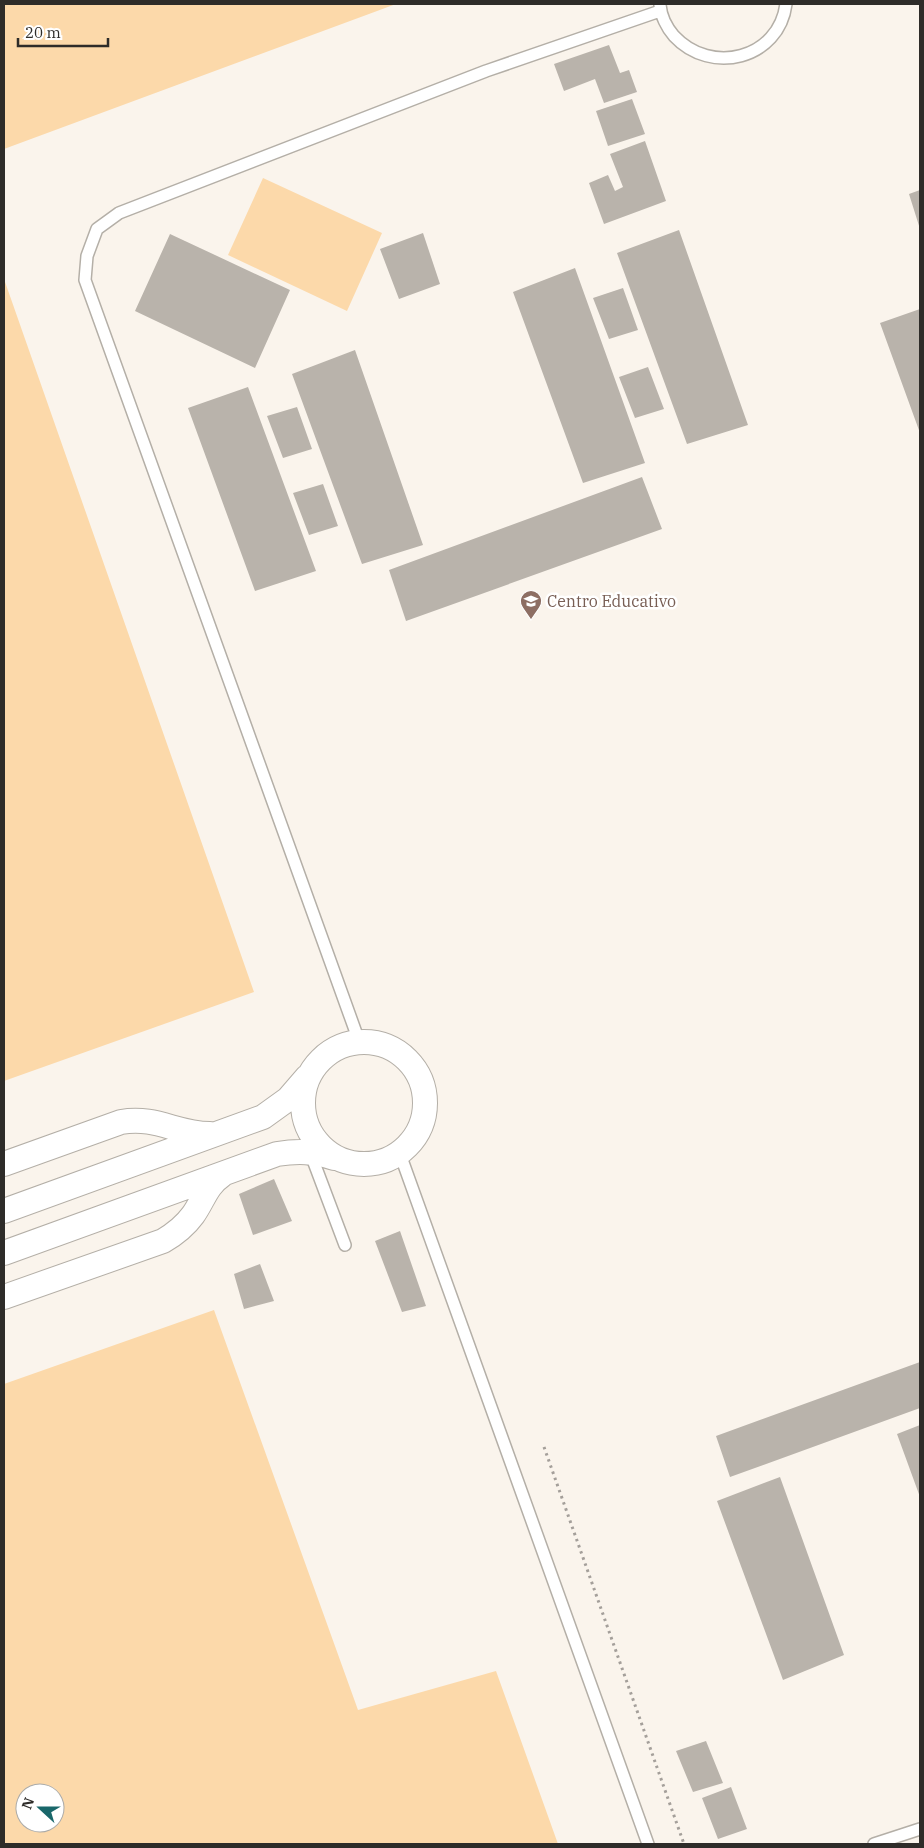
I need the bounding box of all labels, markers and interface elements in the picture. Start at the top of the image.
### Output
scale bar [18,15,108,47]
text: 20 m [25,23,61,42]
school or university icon: Centro Educativo [519,589,543,620]
place label: Centro Educativo [547,591,676,611]
north arrow [15,1783,65,1833]
text: N [17,1795,38,1812]

